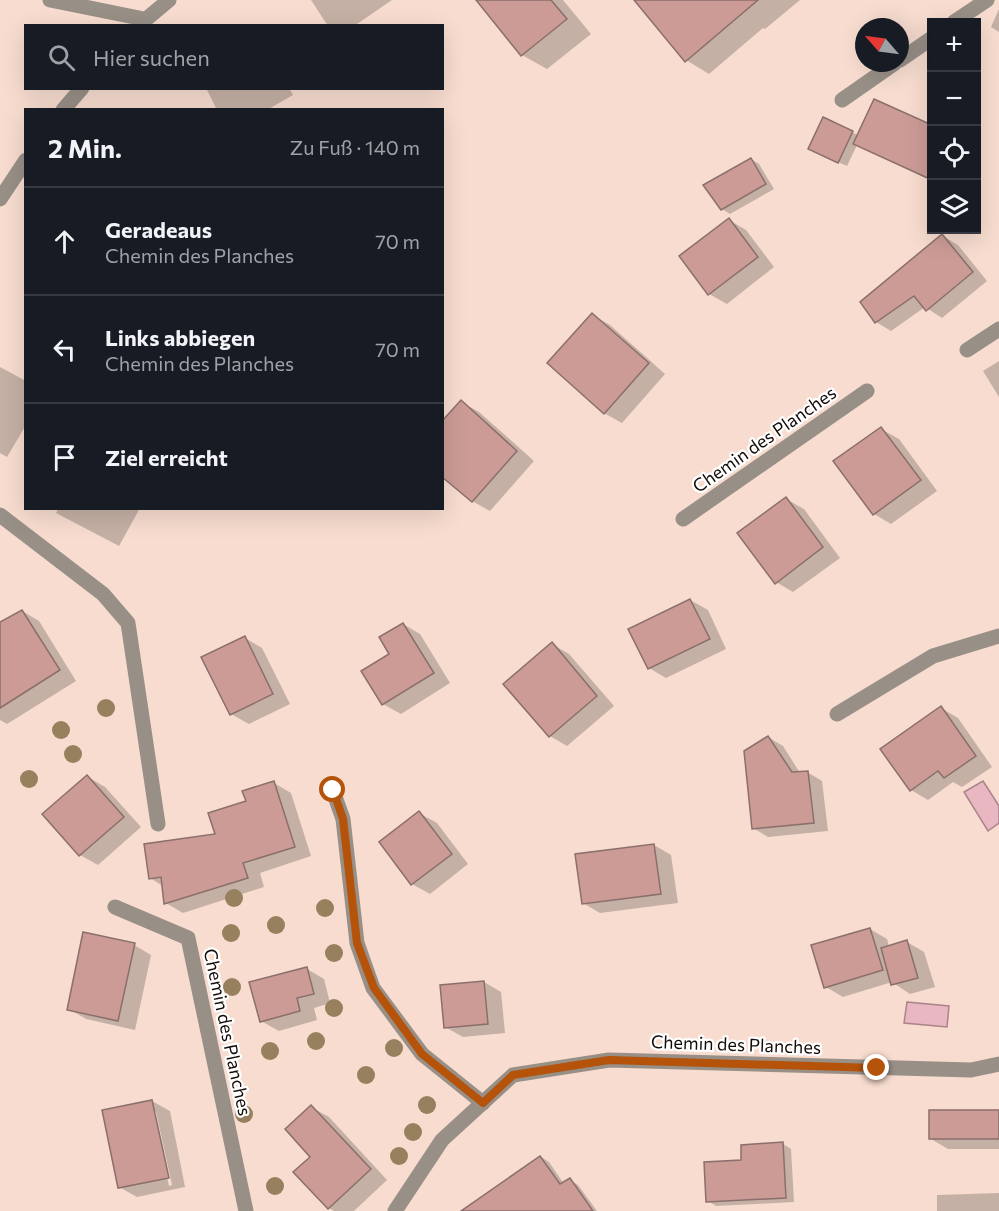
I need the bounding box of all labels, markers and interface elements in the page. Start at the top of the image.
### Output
north arrow [855,18,909,72]
map controls [927,18,981,234]
button: + [927,18,981,72]
search box [24,24,444,90]
icon: search [45,41,78,74]
text: Hier suchen [93,44,210,71]
button: − [927,72,981,126]
button: locate [927,126,981,180]
text: 2 Min. [48,132,122,163]
text: Zu Fuß · 140 m [290,135,420,159]
button: layers [927,180,981,234]
text: Geradeaus [105,216,212,243]
icon: ahead [48,225,81,258]
text: 70 m [375,229,420,253]
text: Chemin des Planches [105,243,294,267]
text: Links abbiegen [105,324,255,351]
icon: left [48,333,81,366]
text: 70 m [375,337,420,361]
text: Chemin des Planches [105,351,294,375]
street label: Chemin des Planches [688,381,840,497]
icon: arrive [48,441,81,474]
text: Ziel erreicht [105,444,228,471]
route start [319,776,345,802]
street label: Chemin des Planches [200,946,256,1118]
street label: Chemin des Planches [651,1030,821,1058]
route end [863,1054,889,1080]

